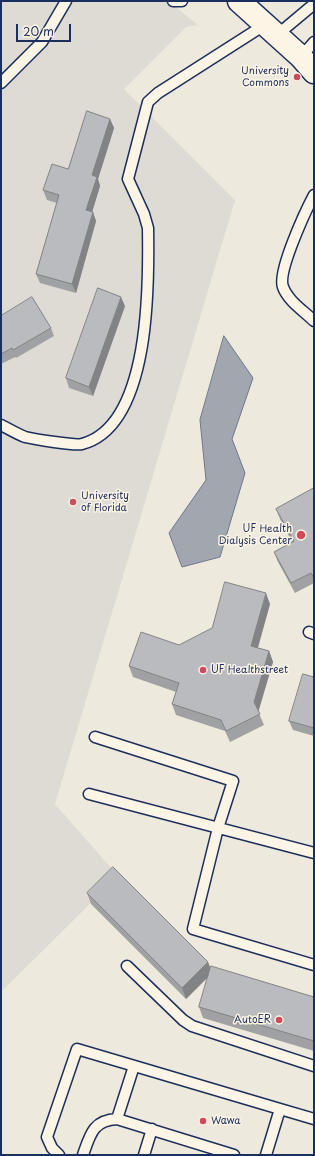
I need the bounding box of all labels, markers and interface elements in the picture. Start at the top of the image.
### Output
scale bar [18,16,73,42]
text: 20 m [23,22,54,40]
place label: University Commons [241,65,289,88]
marker: University Commons [292,72,302,82]
place label: University of Florida [81,490,129,514]
marker: University of Florida [68,497,78,507]
place label: UF Health Dialysis Center [219,523,292,546]
marker: UF Health Dialysis Center [295,529,307,541]
place label: UF Healthstreet [211,664,288,676]
marker: UF Healthstreet [198,665,208,675]
place label: AutoER [234,1014,271,1026]
marker: AutoER [274,1015,284,1025]
place label: Wawa [211,1115,241,1127]
marker: Wawa [198,1116,208,1126]

